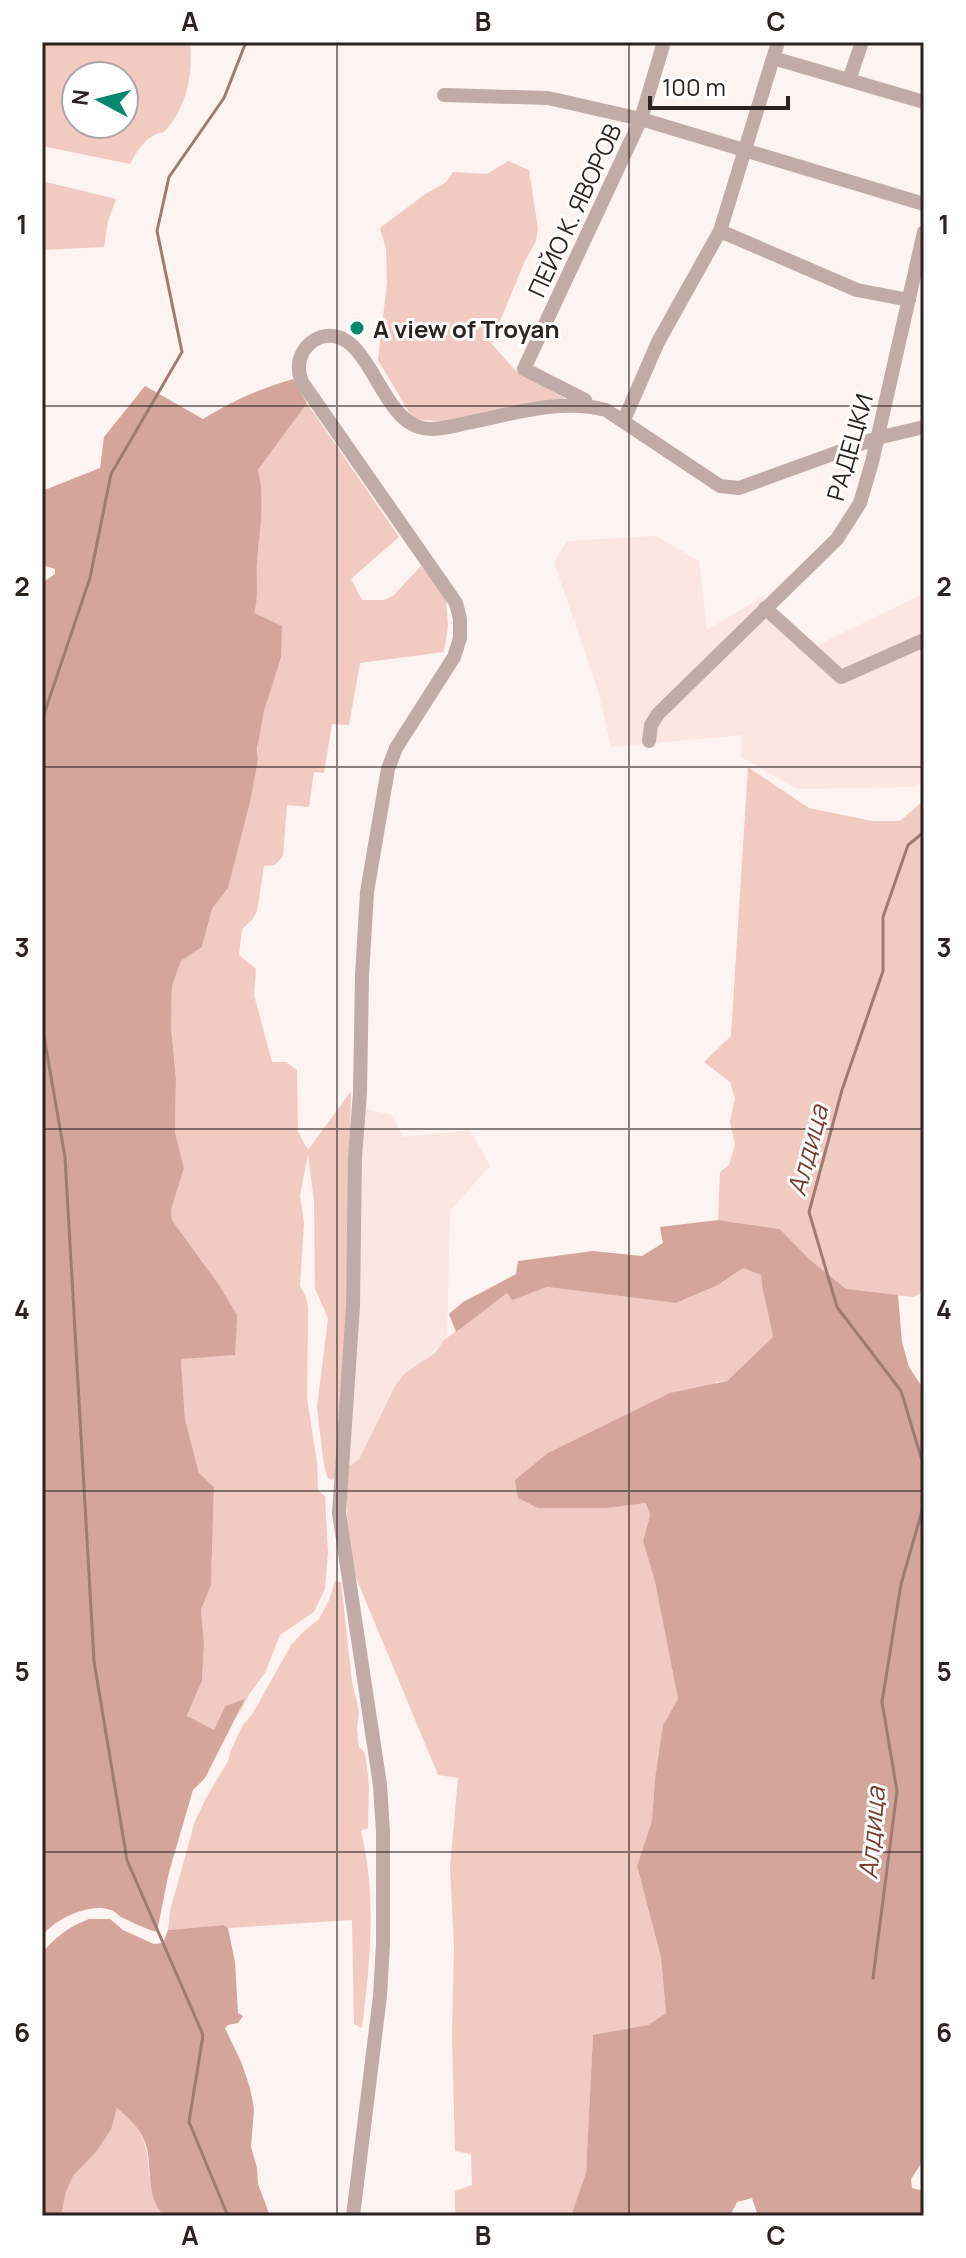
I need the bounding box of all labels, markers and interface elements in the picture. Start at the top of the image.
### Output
text: A [181,3,199,39]
text: B [475,3,491,39]
text: C [766,3,786,39]
north arrow [60,60,140,140]
scale bar [650,60,788,110]
text: 100 m [662,70,726,103]
text: N [64,88,96,107]
street label: ПЕЙО К. ЯВОРОВ [519,118,629,302]
text: 1 [16,206,28,242]
text: 1 [938,206,950,242]
place label: A view of Troyan [373,312,559,345]
marker: A view of Troyan [348,319,366,337]
street label: РАДЕЦКИ [818,390,880,504]
text: 2 [14,568,30,604]
text: 2 [936,568,952,604]
text: 3 [14,929,30,965]
text: 3 [936,929,952,965]
water label: Алдица [778,1099,837,1199]
text: 4 [14,1291,30,1327]
text: 4 [936,1291,952,1327]
text: 5 [14,1653,30,1689]
text: 5 [936,1653,952,1689]
water label: Алдица [849,1784,893,1881]
text: 6 [14,2014,30,2050]
text: 6 [936,2014,952,2050]
text: A [181,2217,199,2253]
text: B [475,2217,491,2253]
text: C [766,2217,786,2253]

